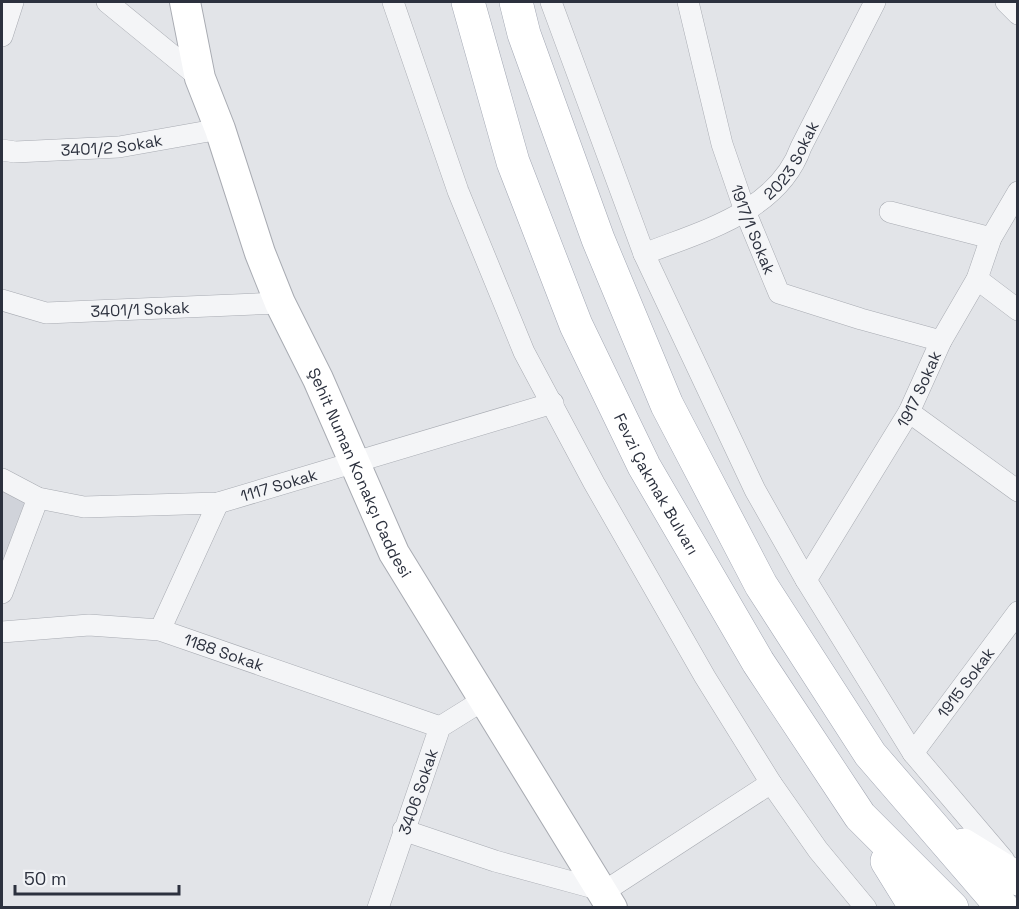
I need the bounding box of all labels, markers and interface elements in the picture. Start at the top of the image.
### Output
street label: 2023 Sokak [759,117,823,204]
street label: 3401/2 Sokak [60,129,164,160]
street label: 1917/1 Sokak [726,182,781,278]
street label: 3401/1 Sokak [90,296,190,322]
street label: 1917 Sokak [892,347,946,431]
street label: Şehit Numan Konakçı Caddesi [304,364,417,581]
street label: Fevzi Çakmak Bulvarı [609,409,704,558]
street label: 1117 Sokak [238,463,320,506]
street label: 1188 Sokak [181,629,267,676]
street label: 1915 Sokak [932,643,999,722]
street label: 3406 Sokak [393,745,442,838]
scale bar [15,858,178,896]
text: 50 m [24,867,66,890]

